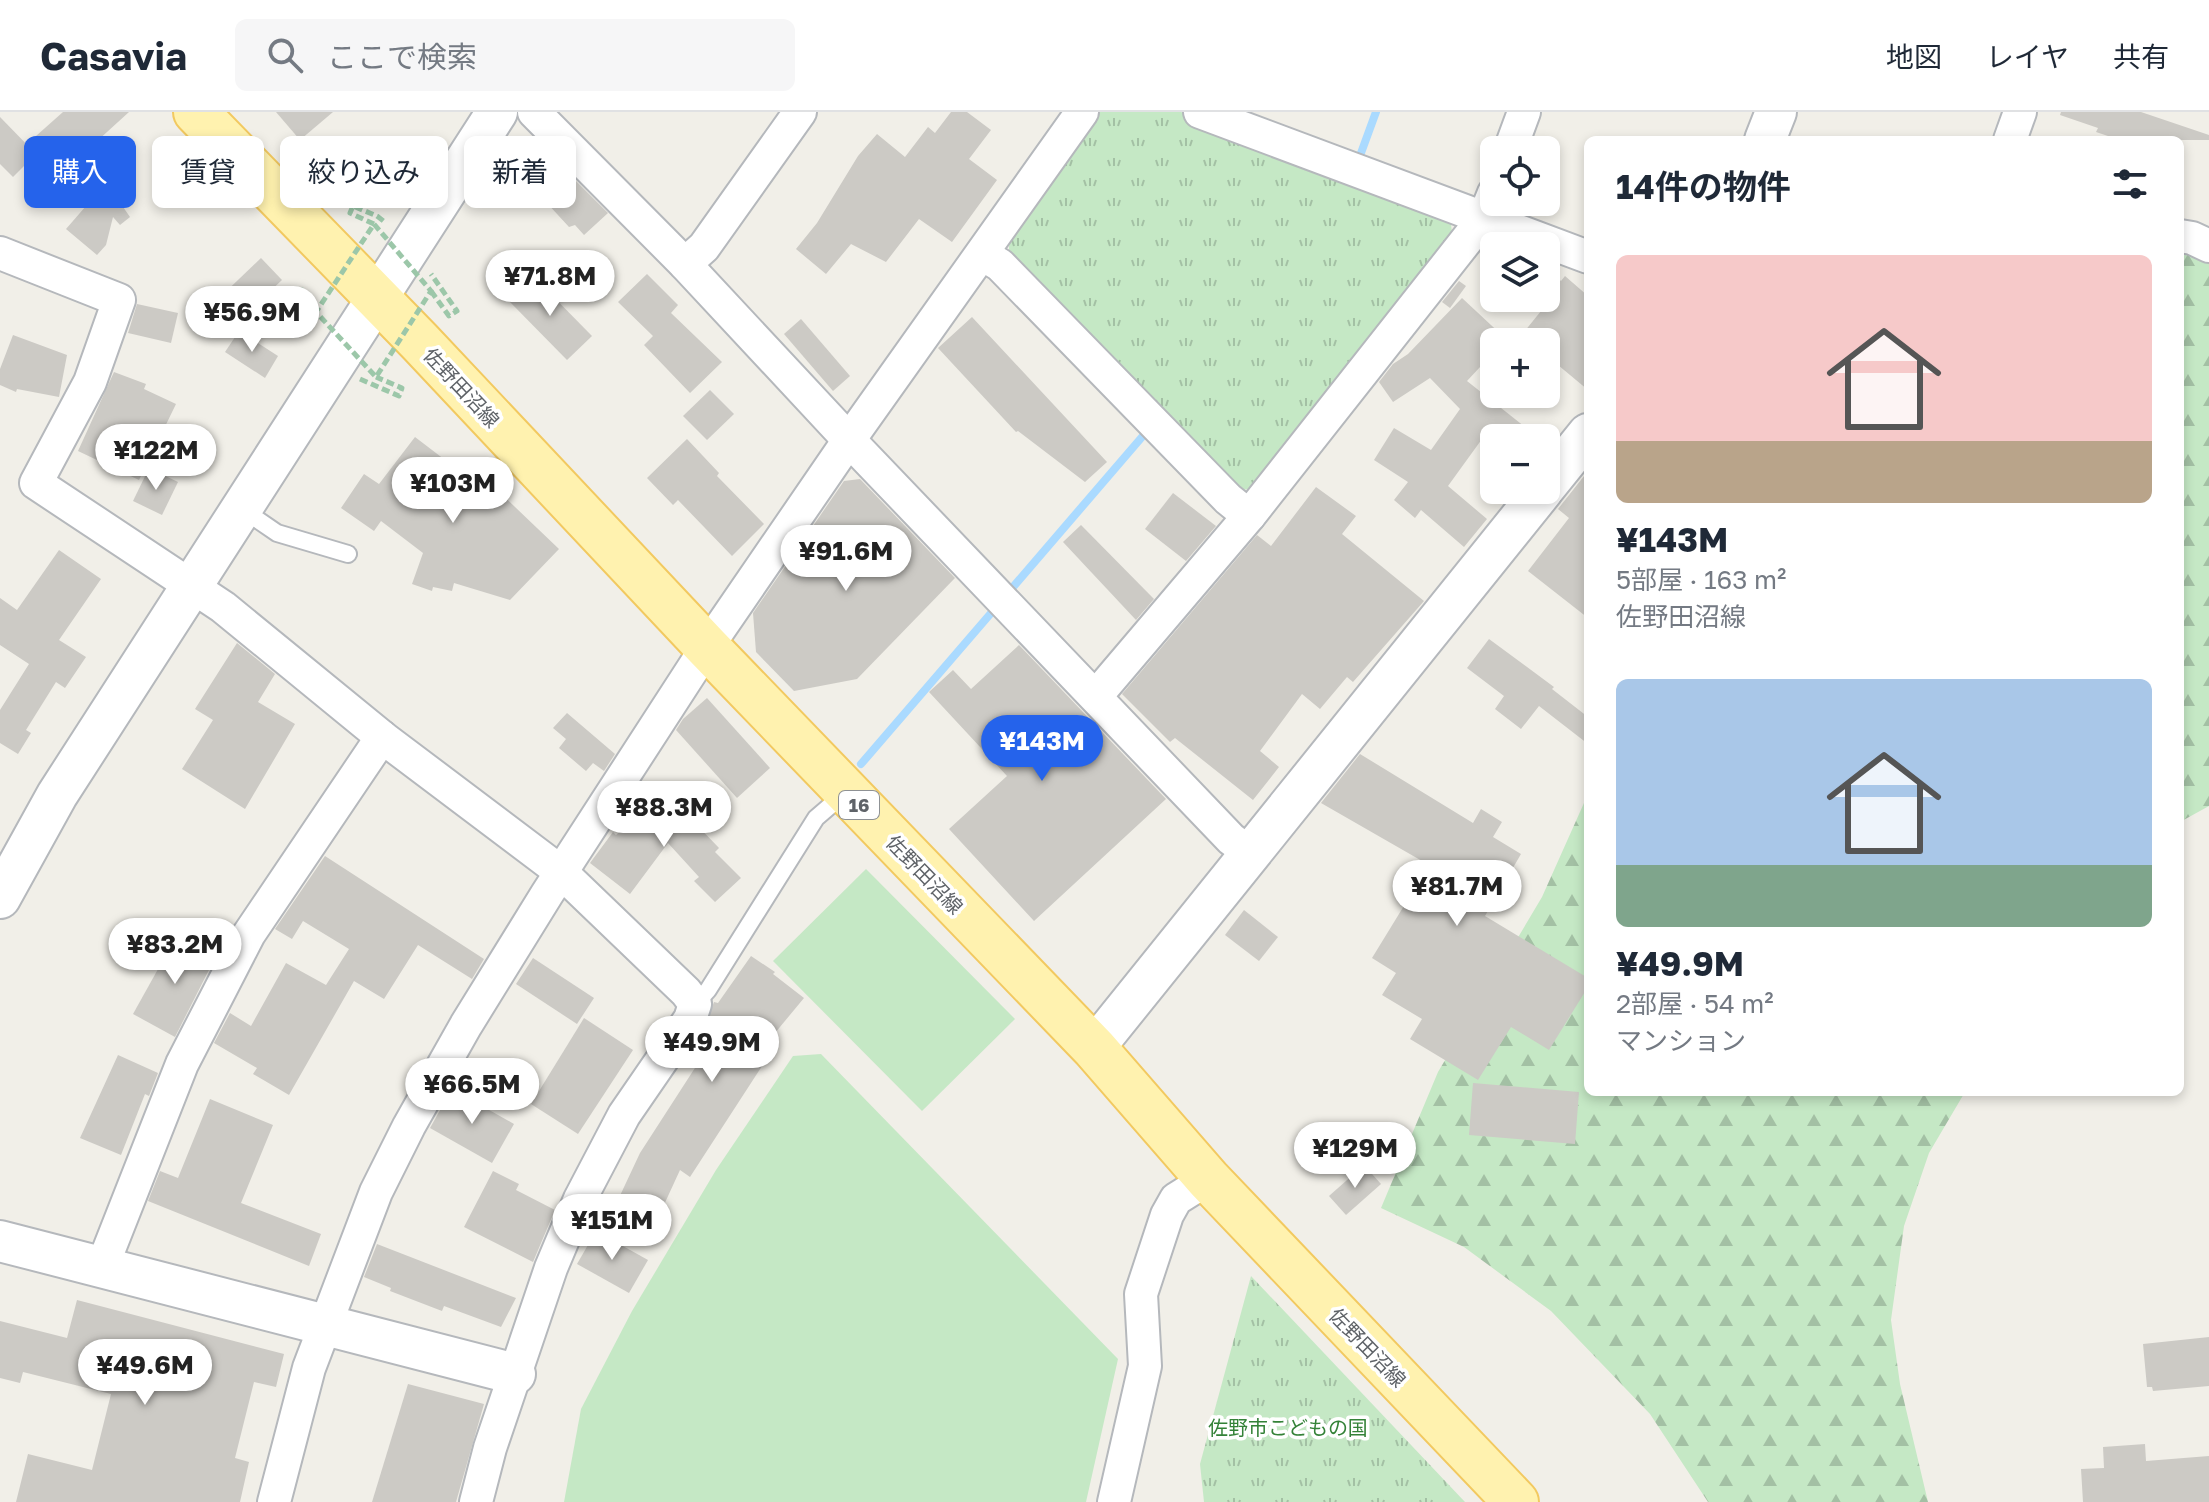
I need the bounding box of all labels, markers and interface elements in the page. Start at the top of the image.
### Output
search box [235,19,795,91]
text: Casavia [40,33,187,78]
icon: search [263,33,307,77]
text: ここで検索 [327,39,477,75]
text: 地図 [1886,40,1942,73]
text: レイヤ [1986,40,2069,73]
text: 共有 [2113,40,2169,73]
chip: 購入 [24,136,136,208]
chip: 賃貸 [152,136,264,208]
chip: 絞り込み [280,136,448,208]
chip: 新着 [464,136,576,208]
map controls [1480,136,1560,504]
button: locate [1480,136,1560,216]
icon: filters [2108,162,2152,206]
text: 14件の物件 [1616,166,1791,206]
button: layers [1480,232,1560,312]
pin: ¥71.8M [485,250,615,318]
text: ¥71.8M [504,260,596,291]
pin: ¥56.9M [187,286,317,354]
text: ¥56.9M [203,296,301,327]
icon: home [1812,307,1956,451]
button: + [1480,328,1560,408]
street label: 佐野田沼線 [419,342,505,432]
pin: ¥122M [100,424,212,492]
button: − [1480,424,1560,504]
text: ¥122M [113,434,199,465]
pin: ¥103M [397,457,509,525]
text: ¥103M [410,467,496,498]
text: ¥143M [1616,519,1728,559]
pin: ¥91.6M [781,525,911,593]
text: ¥91.6M [798,535,894,566]
text: 5部屋 · 163 m² [1616,564,1786,595]
text: 佐野田沼線 [1616,601,1746,632]
pin: ¥143M [986,715,1098,783]
text: ¥143M [999,725,1085,756]
icon: home [1812,731,1956,875]
pin: ¥88.3M [599,781,729,849]
text: ¥88.3M [615,791,713,822]
road number: 16 [839,791,879,819]
street label: 佐野田沼線 [882,830,968,918]
pin: ¥81.7M [1392,860,1522,928]
text: ¥81.7M [1411,870,1503,901]
pin: ¥83.2M [110,918,240,986]
text: ¥83.2M [127,928,223,959]
text: ¥49.9M [1616,943,1744,983]
text: 2部屋 · 54 m² [1616,988,1774,1019]
pin: ¥49.9M [647,1016,777,1084]
text: マンション [1616,1025,1746,1056]
text: ¥49.9M [663,1026,761,1057]
pin: ¥66.5M [407,1058,537,1126]
text: ¥66.5M [423,1068,521,1099]
pin: ¥129M [1299,1122,1411,1190]
text: ¥129M [1312,1132,1398,1163]
pin: ¥151M [556,1194,668,1262]
text: ¥151M [571,1204,653,1235]
street label: 佐野田沼線 [1325,1303,1411,1391]
pin: ¥49.6M [80,1339,210,1407]
text: ¥49.6M [96,1349,194,1380]
park label: 佐野市こどもの国 [1208,1415,1368,1439]

